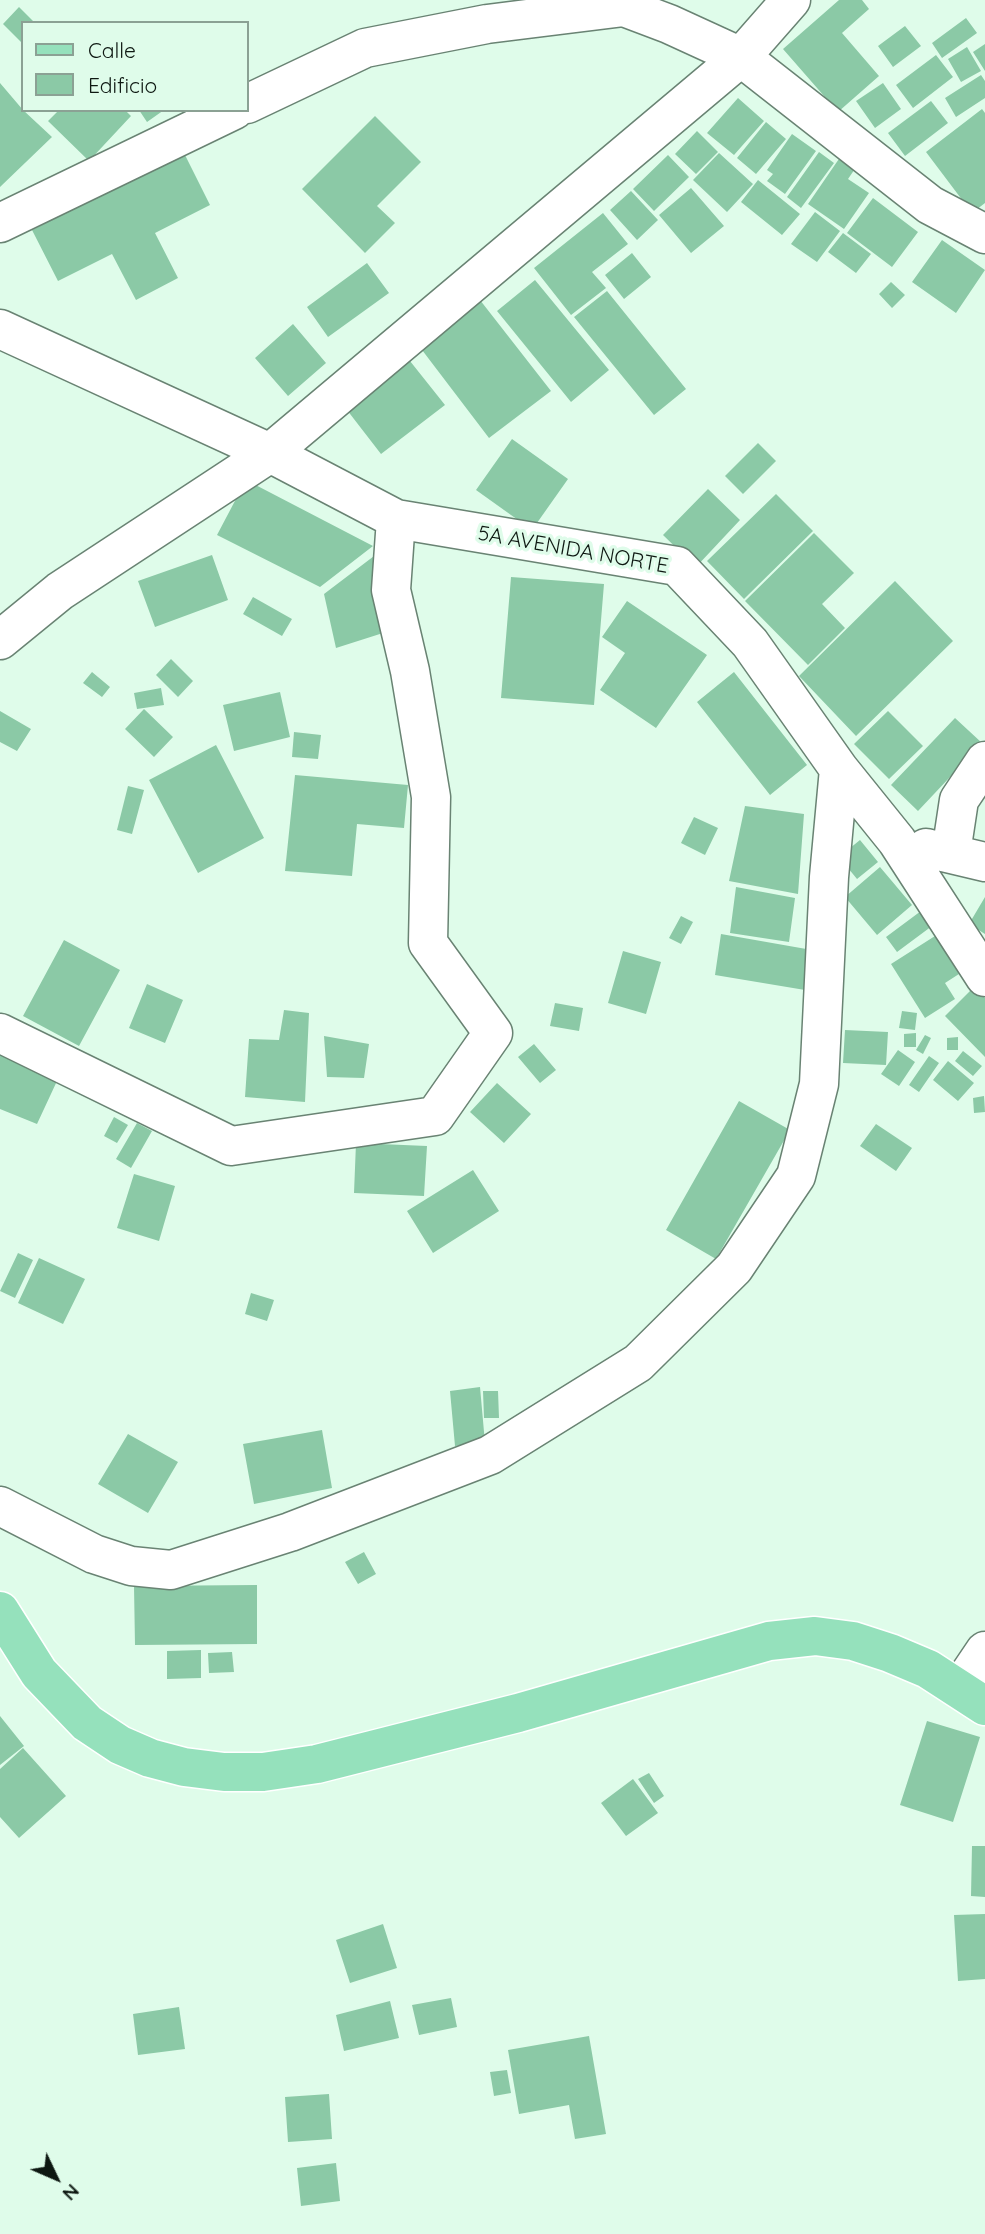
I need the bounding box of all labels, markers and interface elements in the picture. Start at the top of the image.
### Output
legend [21,21,248,112]
text: Calle [88,37,136,63]
text: Edificio [88,72,157,98]
street label: 5A AVENIDA NORTE [476,521,670,579]
north arrow [21,2143,91,2213]
text: N [58,2179,85,2206]

